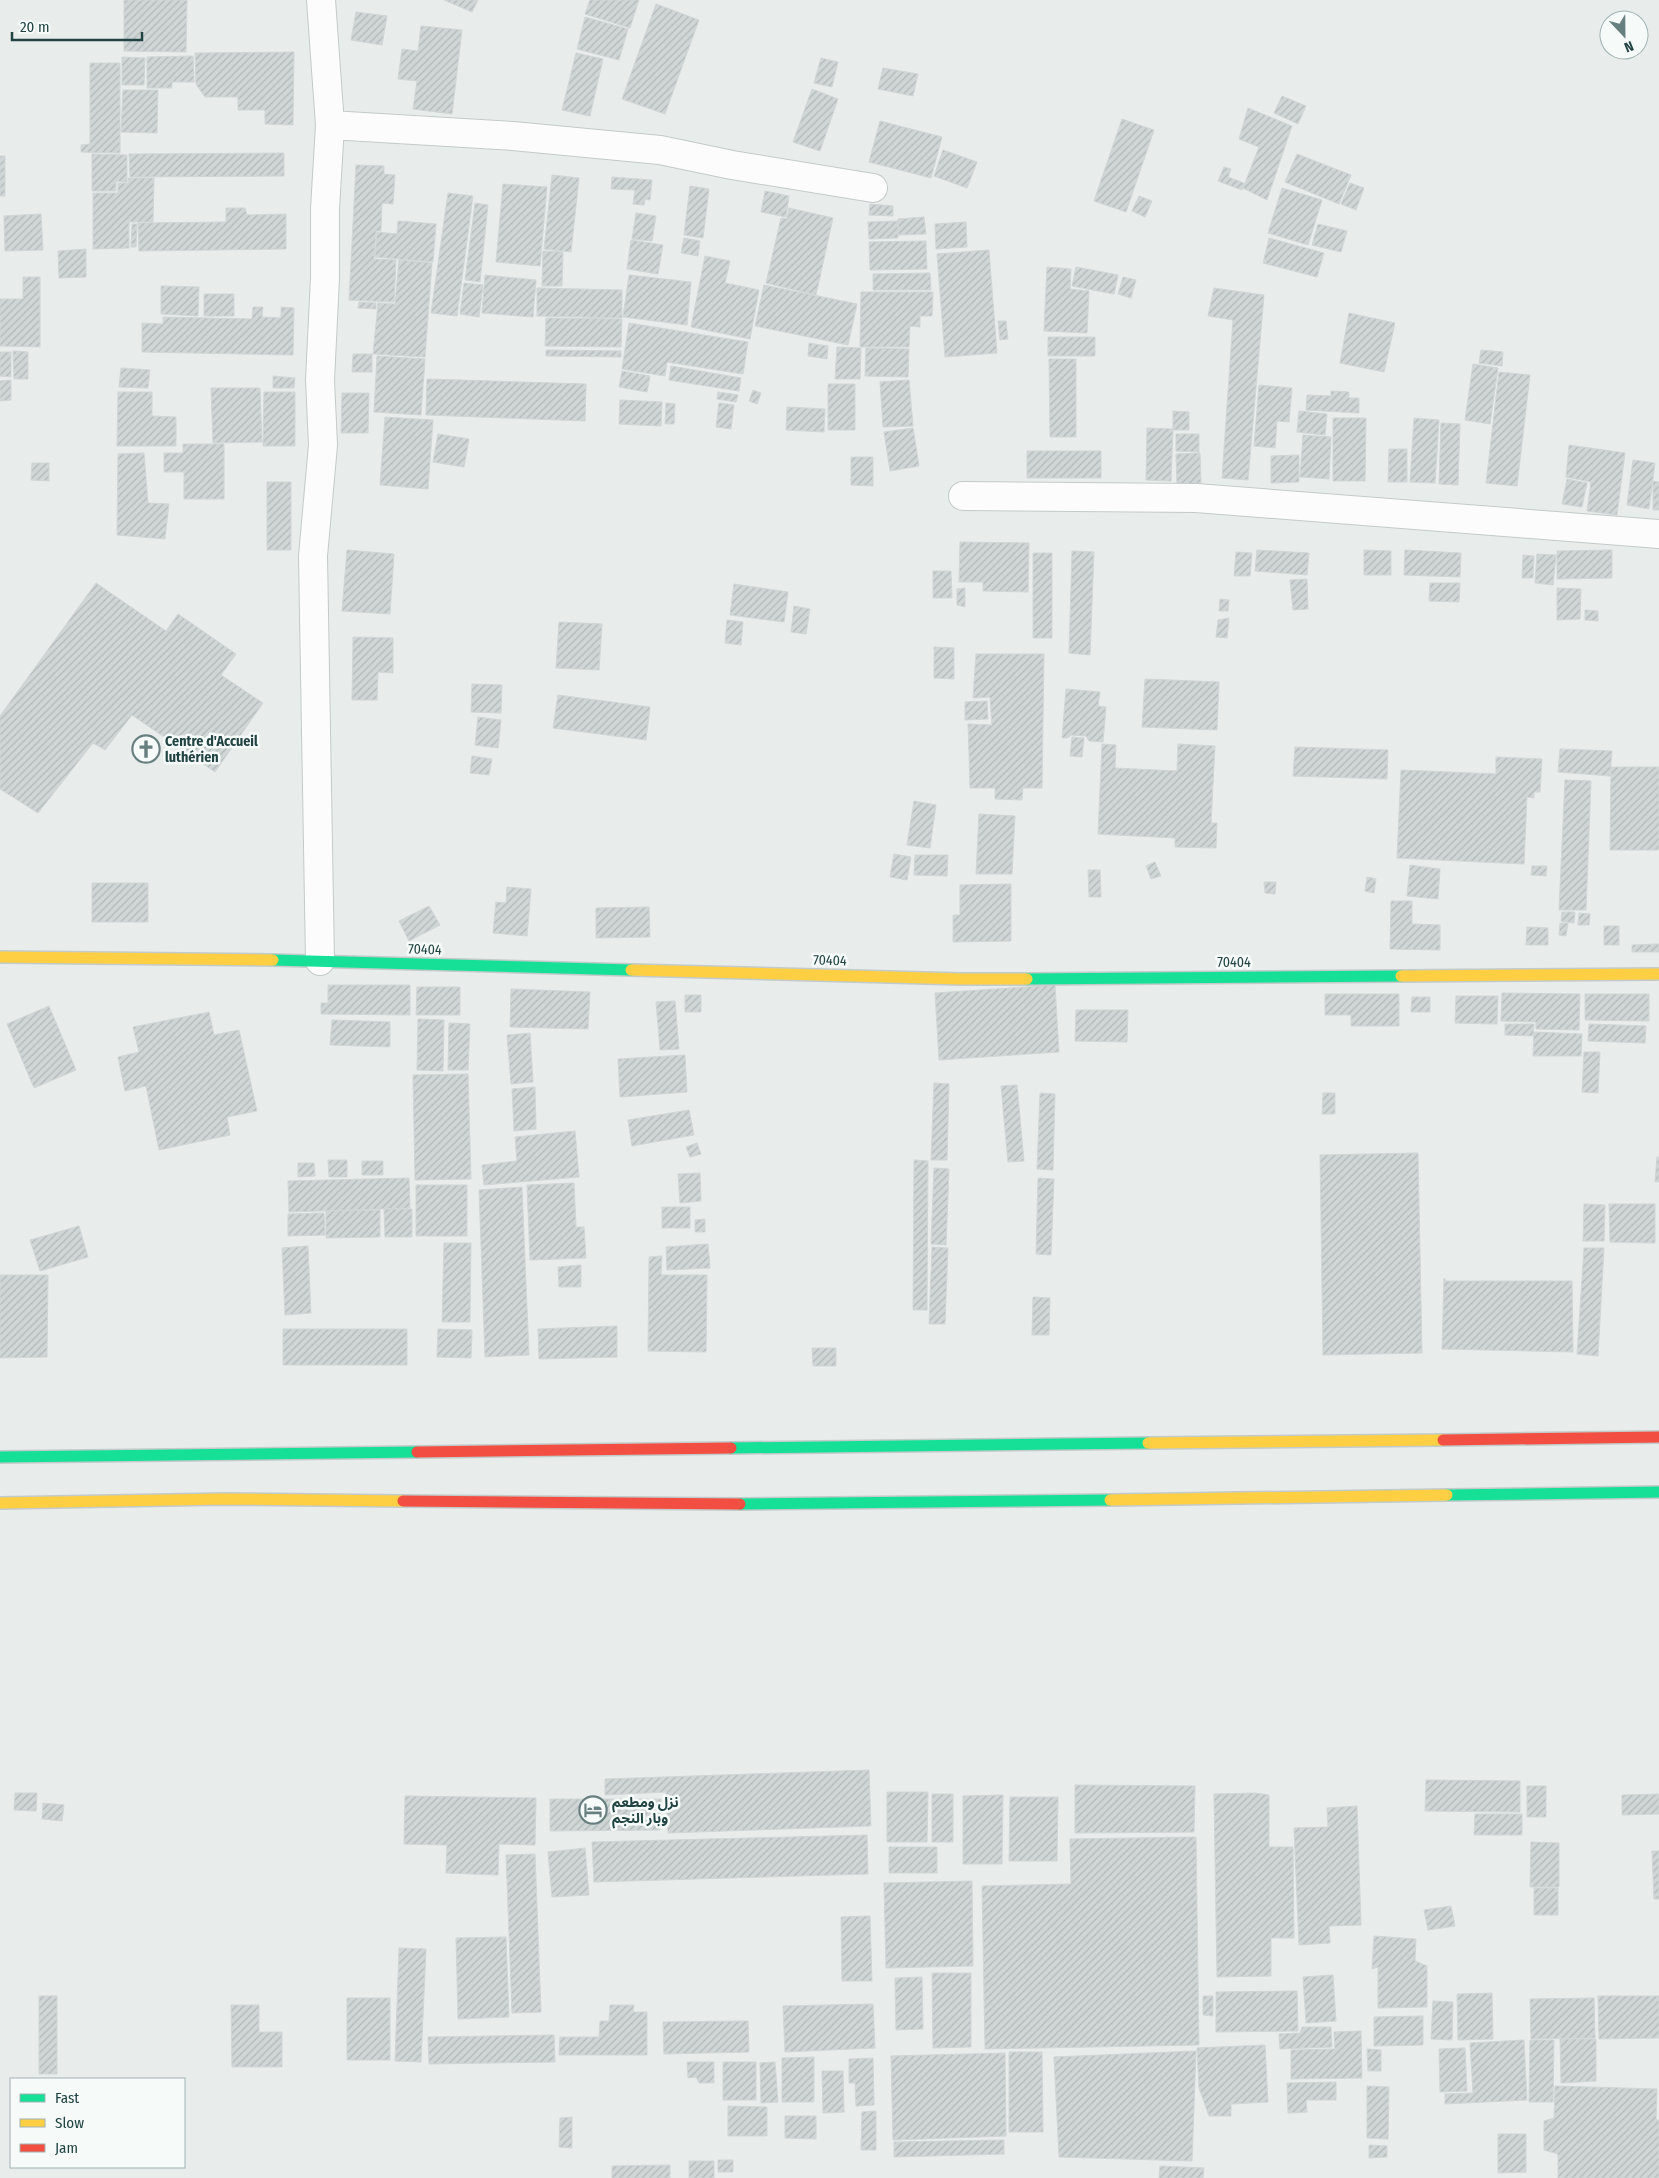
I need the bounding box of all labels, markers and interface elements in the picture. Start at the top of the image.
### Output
scale bar [12,10,142,42]
north arrow [1599,10,1649,60]
text: 20 m [20,18,50,36]
text: N [1622,37,1636,56]
place label: Centre d'Accueil luthérien [165,733,258,766]
church icon: Centre d'Accueil luthérien [131,734,161,764]
street label: 70404 [408,940,442,959]
street label: 70404 [813,951,847,970]
street label: 70404 [1217,954,1251,971]
place label: نزل ومطعم وبار النجم [612,1794,679,1829]
hotel icon: نزل ومطعم وبار النجم [578,1795,608,1825]
legend [10,2078,185,2168]
text: Fast [55,2089,79,2107]
text: Slow [55,2114,84,2132]
text: Jam [55,2139,78,2157]

